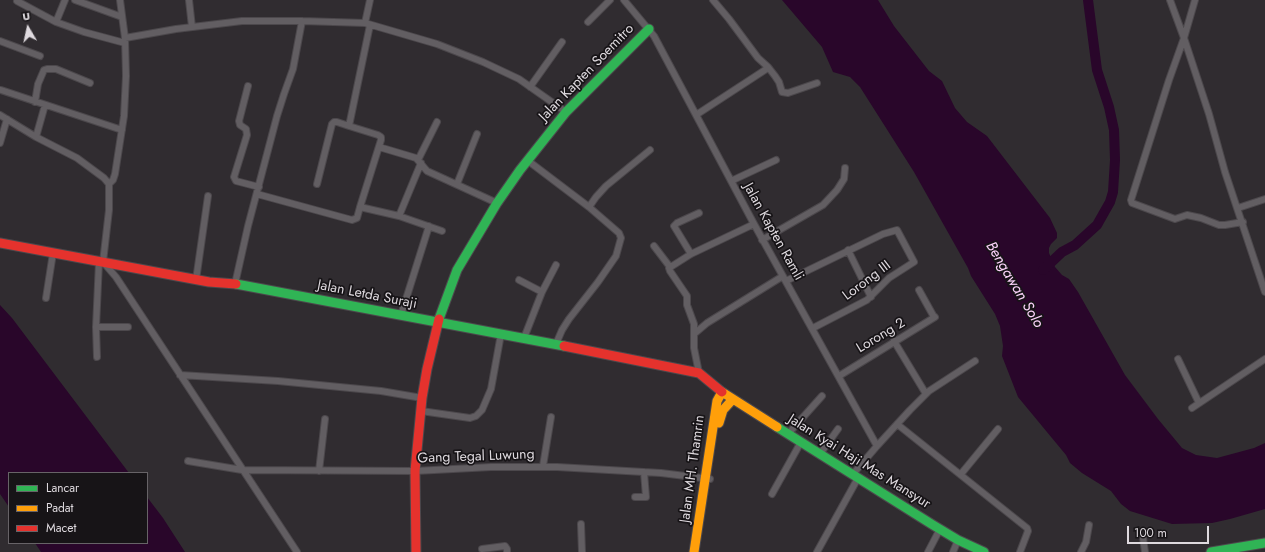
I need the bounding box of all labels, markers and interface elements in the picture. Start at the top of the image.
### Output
north arrow [8,8,48,48]
text: U [21,8,31,25]
street label: Jalan Kapten Soemitro [536,21,638,125]
street label: Jalan Kapten Ramli [739,180,807,284]
water label: Bengawan Solo [981,239,1047,331]
street label: Lorong III [840,257,894,305]
street label: Jalan Letda Suraji [316,277,418,313]
street label: Lorong 2 [854,315,908,357]
street label: Jalan Kyai Haji Mas Mansyur [785,411,933,513]
street label: Jalan MH. Thamrin [677,414,709,524]
street label: Gang Tegal Luwung [417,447,535,467]
legend [8,472,148,544]
text: Lancar [46,479,79,497]
text: Padat [46,499,73,517]
scale bar [1129,518,1211,544]
text: Macet [46,519,76,537]
text: 100 m [1134,524,1167,542]

